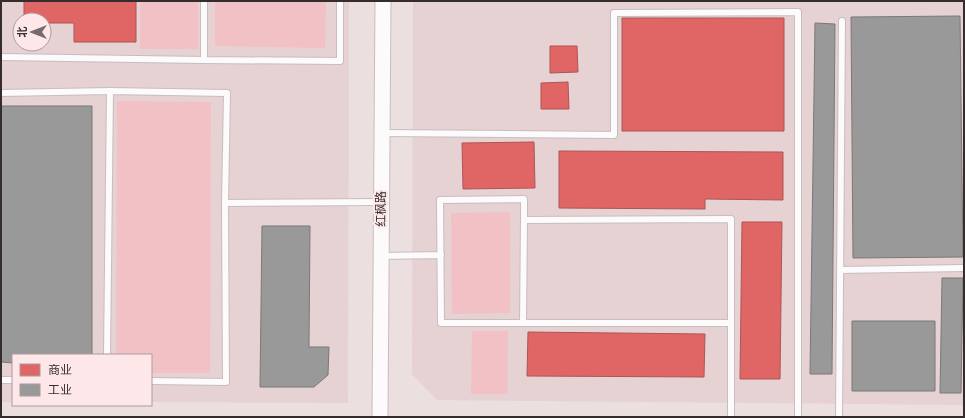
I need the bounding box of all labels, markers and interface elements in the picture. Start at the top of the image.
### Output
north arrow [12,12,52,52]
text: 北 [16,27,29,38]
street label: 红枫路 [374,191,388,227]
legend [12,354,152,406]
text: 商业 [48,363,72,377]
text: 工业 [48,383,72,397]

